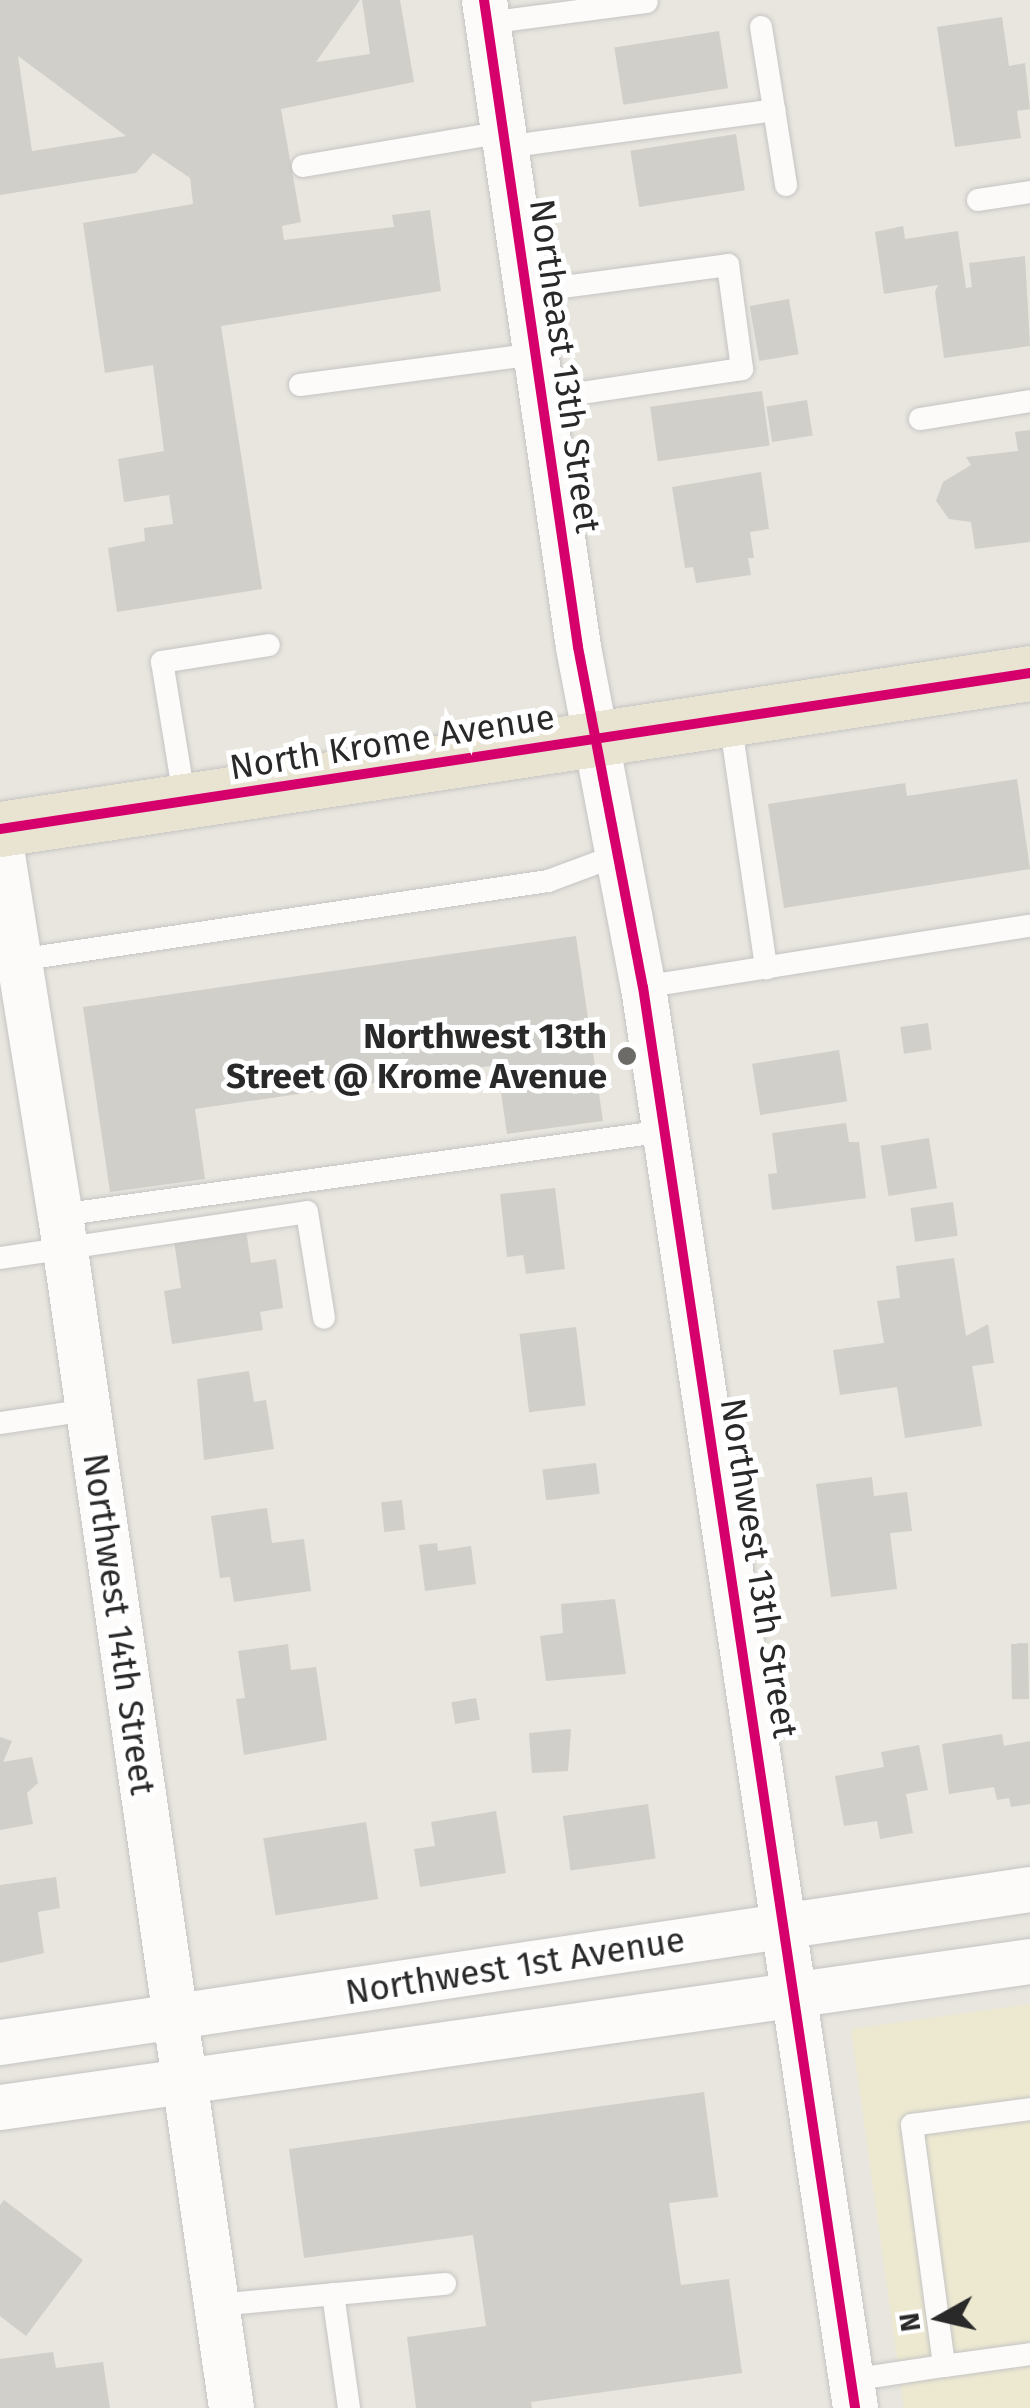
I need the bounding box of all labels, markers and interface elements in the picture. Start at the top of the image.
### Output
street label: Northeast 13th Street [521,196,609,536]
street label: North Krome Avenue [227,696,557,788]
place label: Northwest 13th Street @ Krome Avenue [226,1015,607,1097]
marker: Northwest 13th Street @ Krome Avenue [616,1045,638,1067]
street label: Northwest 13th Street [711,1395,807,1741]
street label: Northwest 14th Street [74,1450,164,1798]
street label: Northwest 1st Avenue [342,1918,688,2014]
north arrow [890,2268,990,2368]
text: N [892,2311,927,2334]

